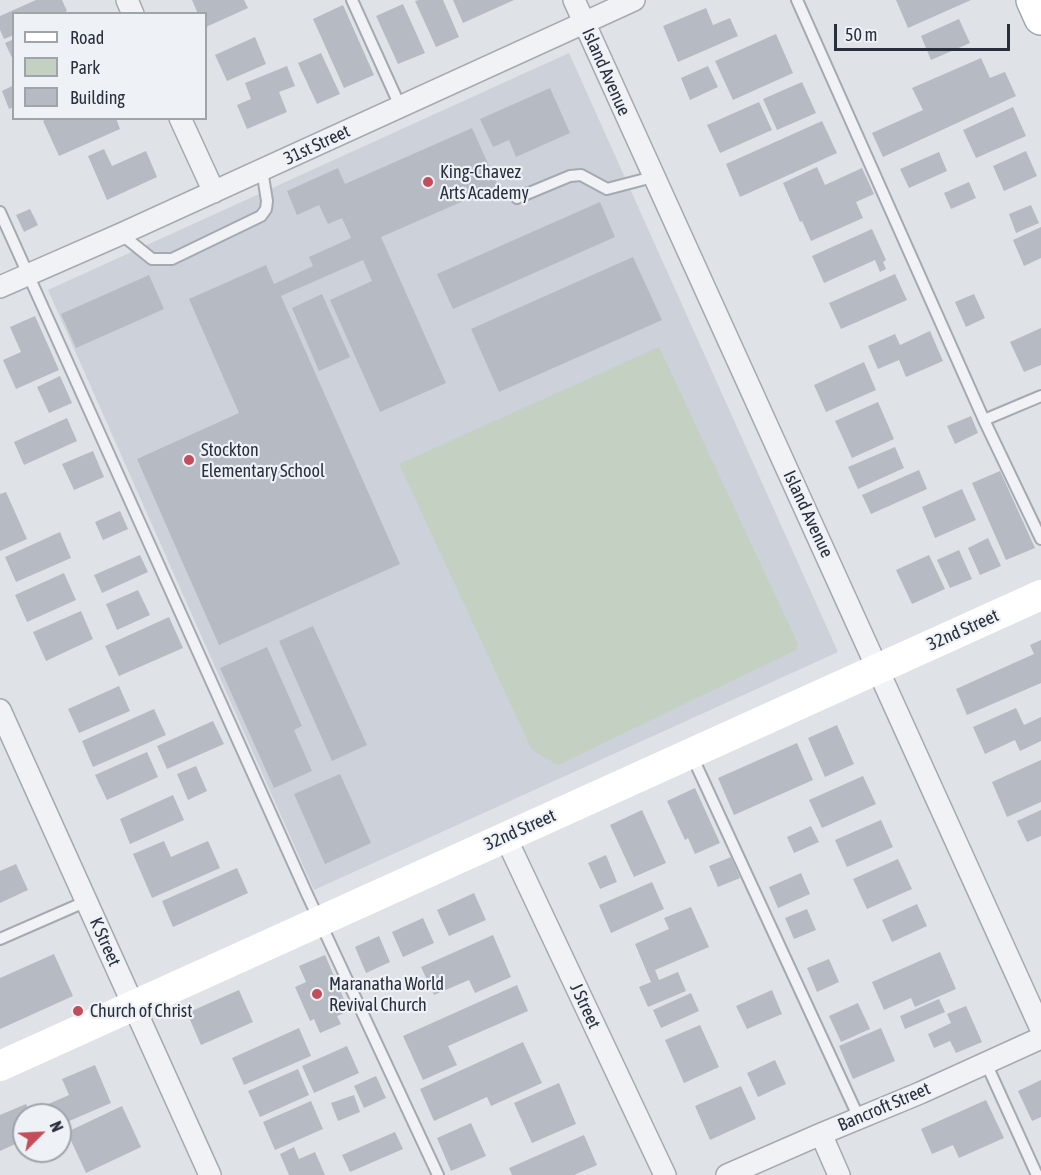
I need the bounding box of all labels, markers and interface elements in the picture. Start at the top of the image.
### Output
legend [12,12,207,120]
scale bar [837,12,1012,50]
text: 50 m [845,24,877,45]
street label: Island Avenue [577,25,635,119]
text: Road [70,27,104,48]
text: Park [70,57,100,78]
text: Building [70,87,125,108]
street label: 31st Street [281,120,353,170]
place label: King-Chavez Arts Academy [440,161,529,204]
marker: King-Chavez Arts Academy [421,175,435,189]
place label: Stockton Elementary School [201,439,325,482]
marker: Stockton Elementary School [182,453,196,467]
street label: Island Avenue [778,467,838,561]
street label: 32nd Street [924,605,1002,655]
street label: 32nd Street [481,805,559,855]
street label: K Street [85,914,125,970]
place label: Maranatha World Revival Church [329,973,444,1016]
street label: J Street [565,980,605,1032]
marker: Maranatha World Revival Church [310,987,324,1001]
place label: Church of Christ [90,1000,192,1022]
marker: Church of Christ [71,1004,85,1018]
street label: Bancroft Street [835,1078,933,1136]
north arrow [12,1103,72,1163]
text: N [46,1119,67,1134]

